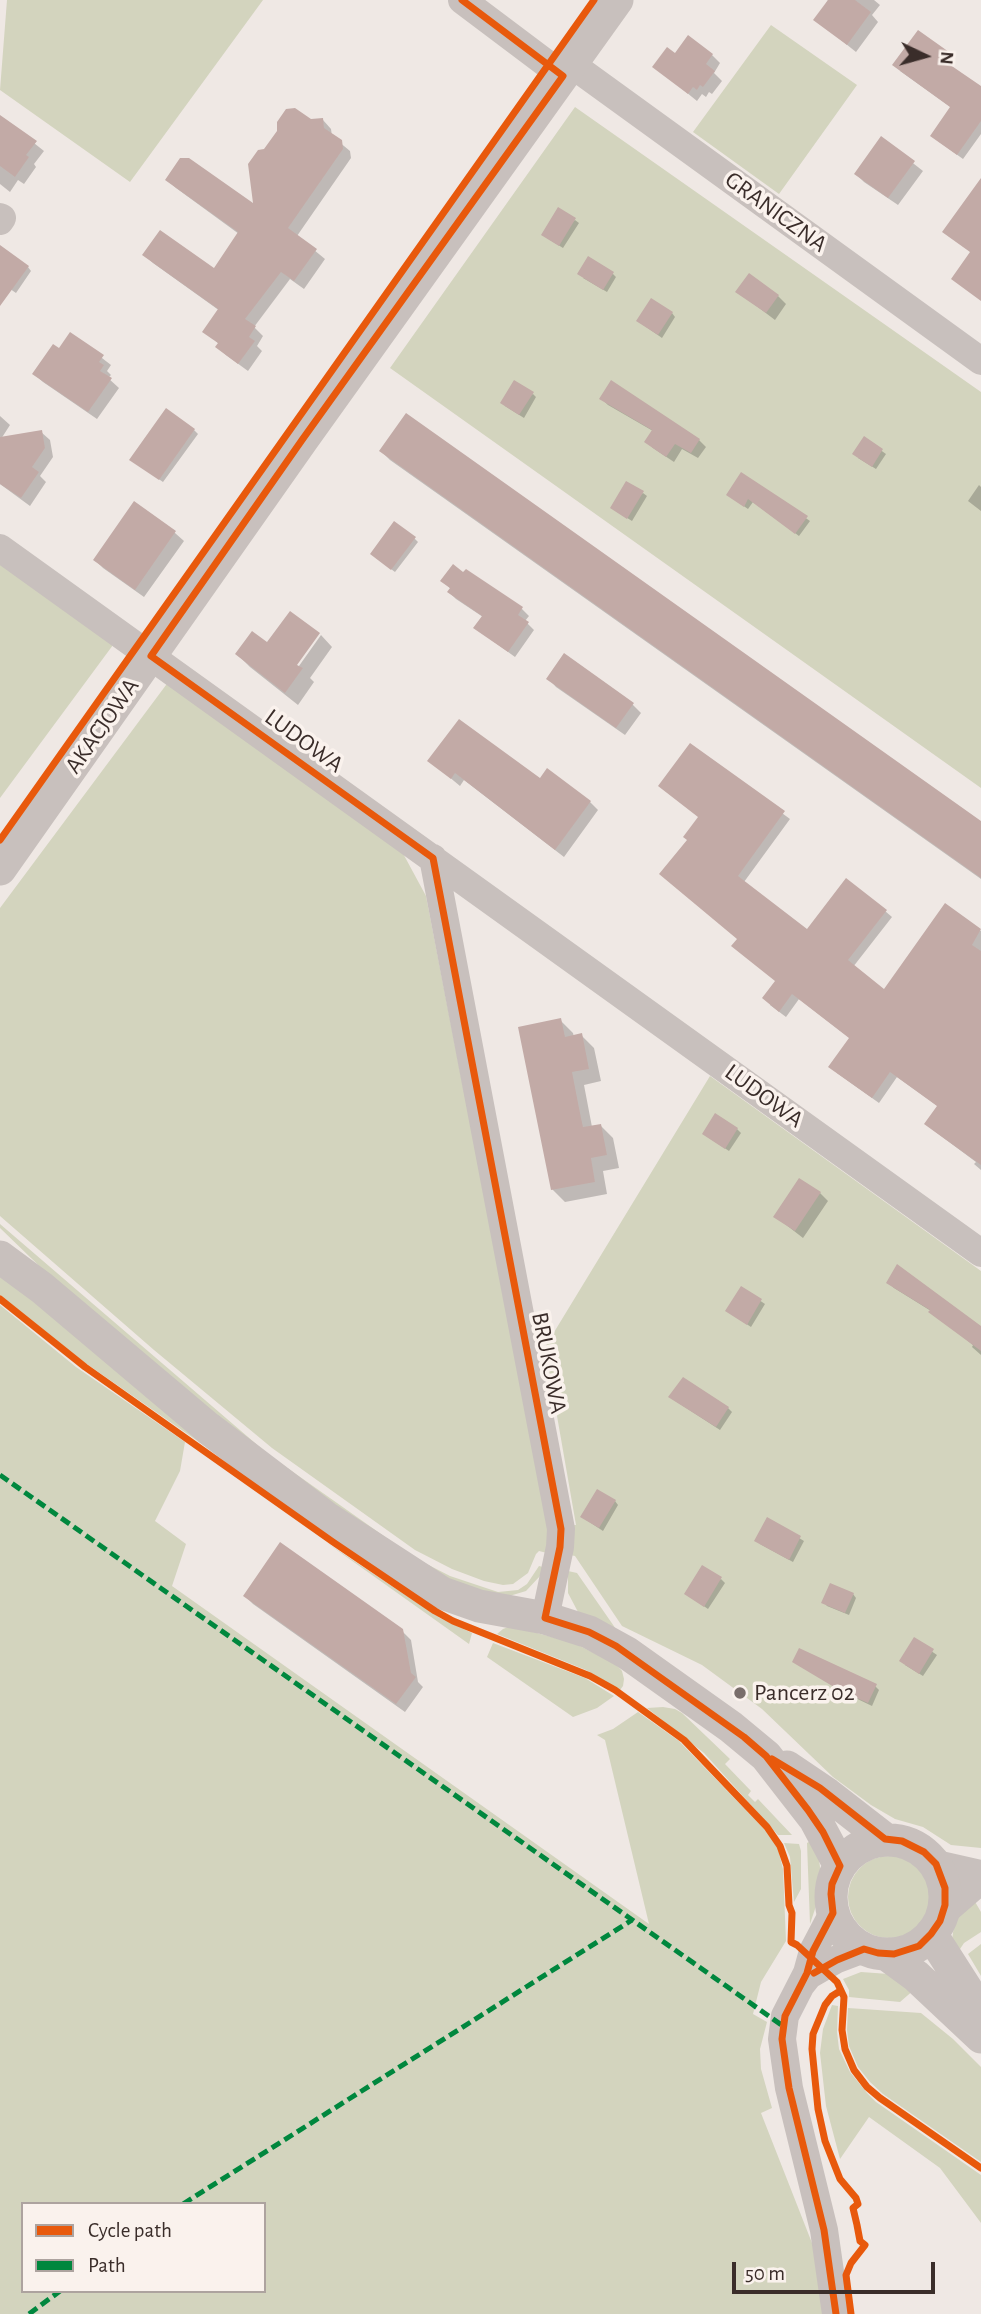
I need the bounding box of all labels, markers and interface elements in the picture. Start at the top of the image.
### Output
north arrow [890,21,960,91]
text: N [936,50,956,65]
street label: GRANICZNA [719,165,833,259]
street label: AKACJOWA [59,673,145,779]
street label: LUDOWA [259,703,349,779]
street label: LUDOWA [719,1058,809,1134]
street label: BRUKOWA [525,1310,573,1416]
place label: Pancerz 02 [754,1679,855,1707]
marker: Pancerz 02 [732,1685,748,1701]
legend [21,2202,266,2293]
text: Cycle path [88,2220,172,2241]
scale bar [736,2248,939,2292]
text: Path [88,2255,126,2276]
text: 50 m [745,2263,785,2284]

